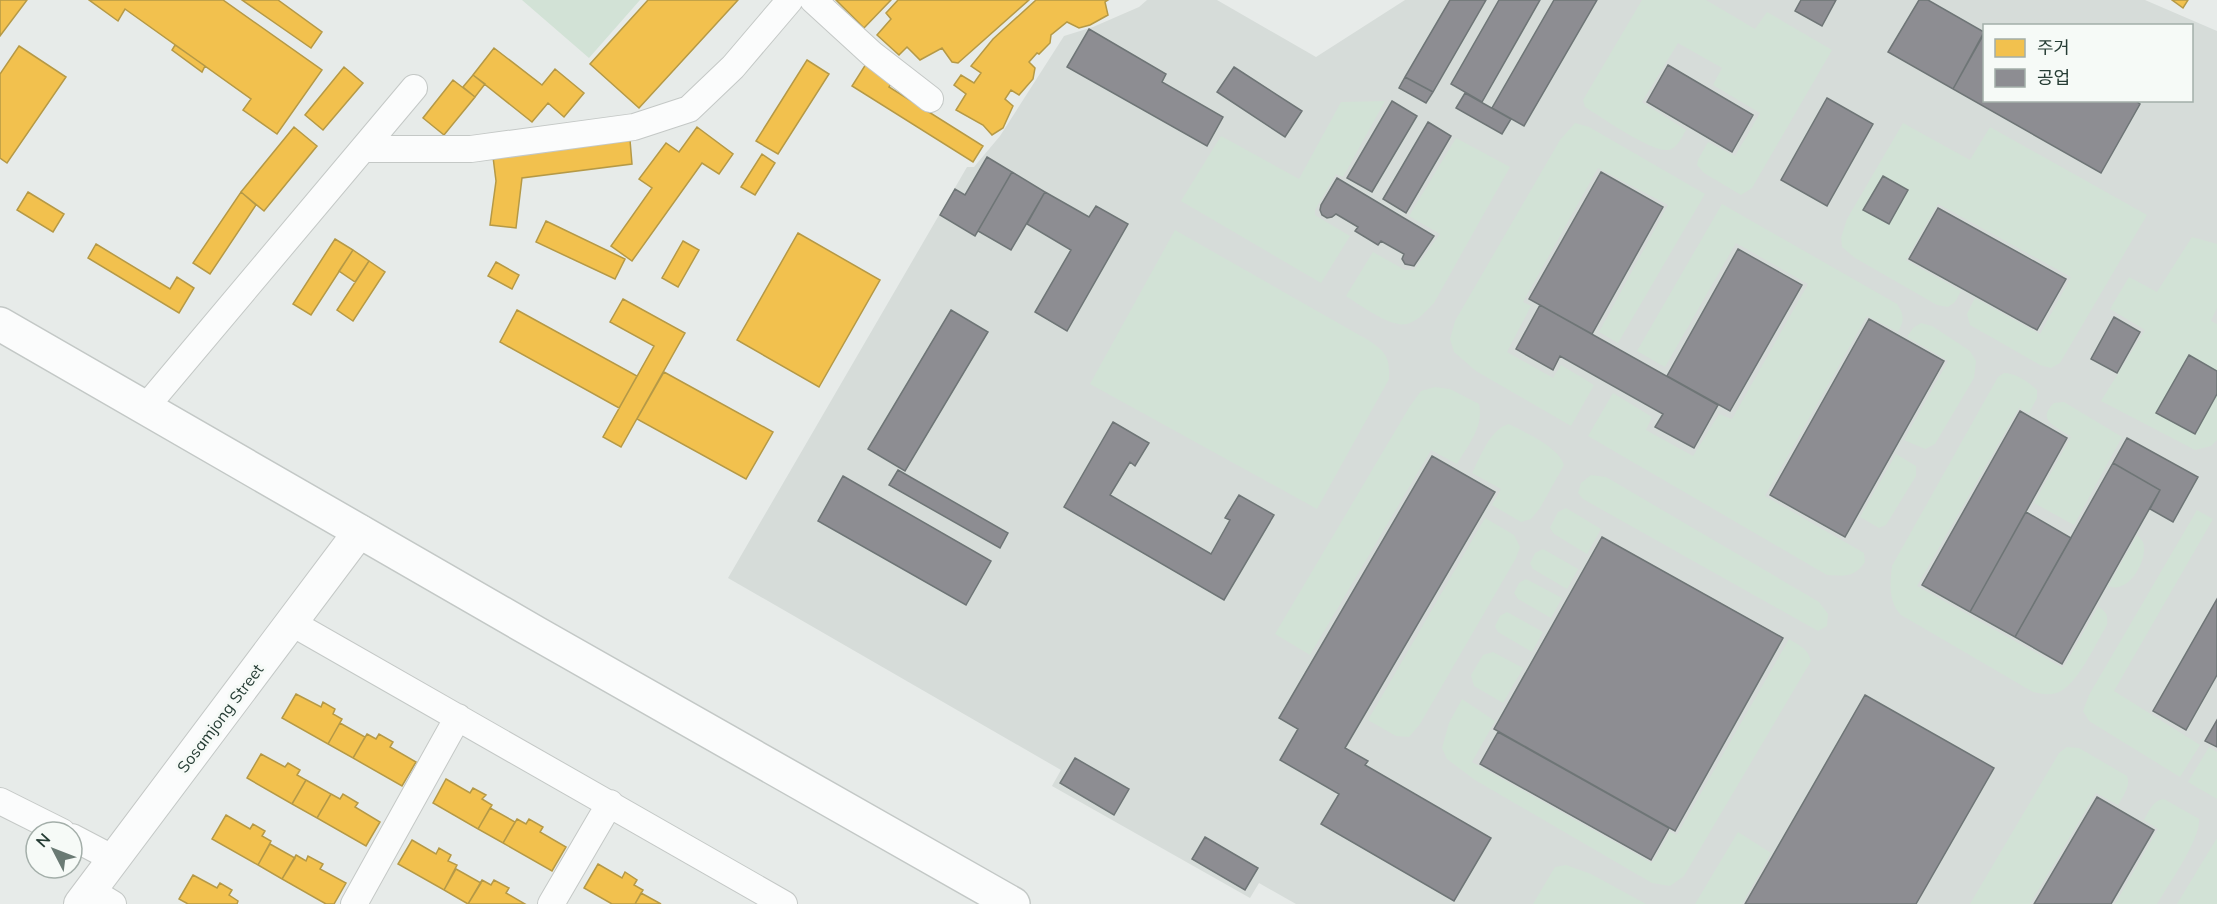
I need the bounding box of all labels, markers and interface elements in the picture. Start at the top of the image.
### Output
legend [1983,24,2193,102]
text: 주거 [2037,36,2070,59]
text: 공업 [2037,66,2070,89]
street label: Sosamjong Street [173,659,268,776]
north arrow [24,820,84,880]
text: N [31,829,54,851]

